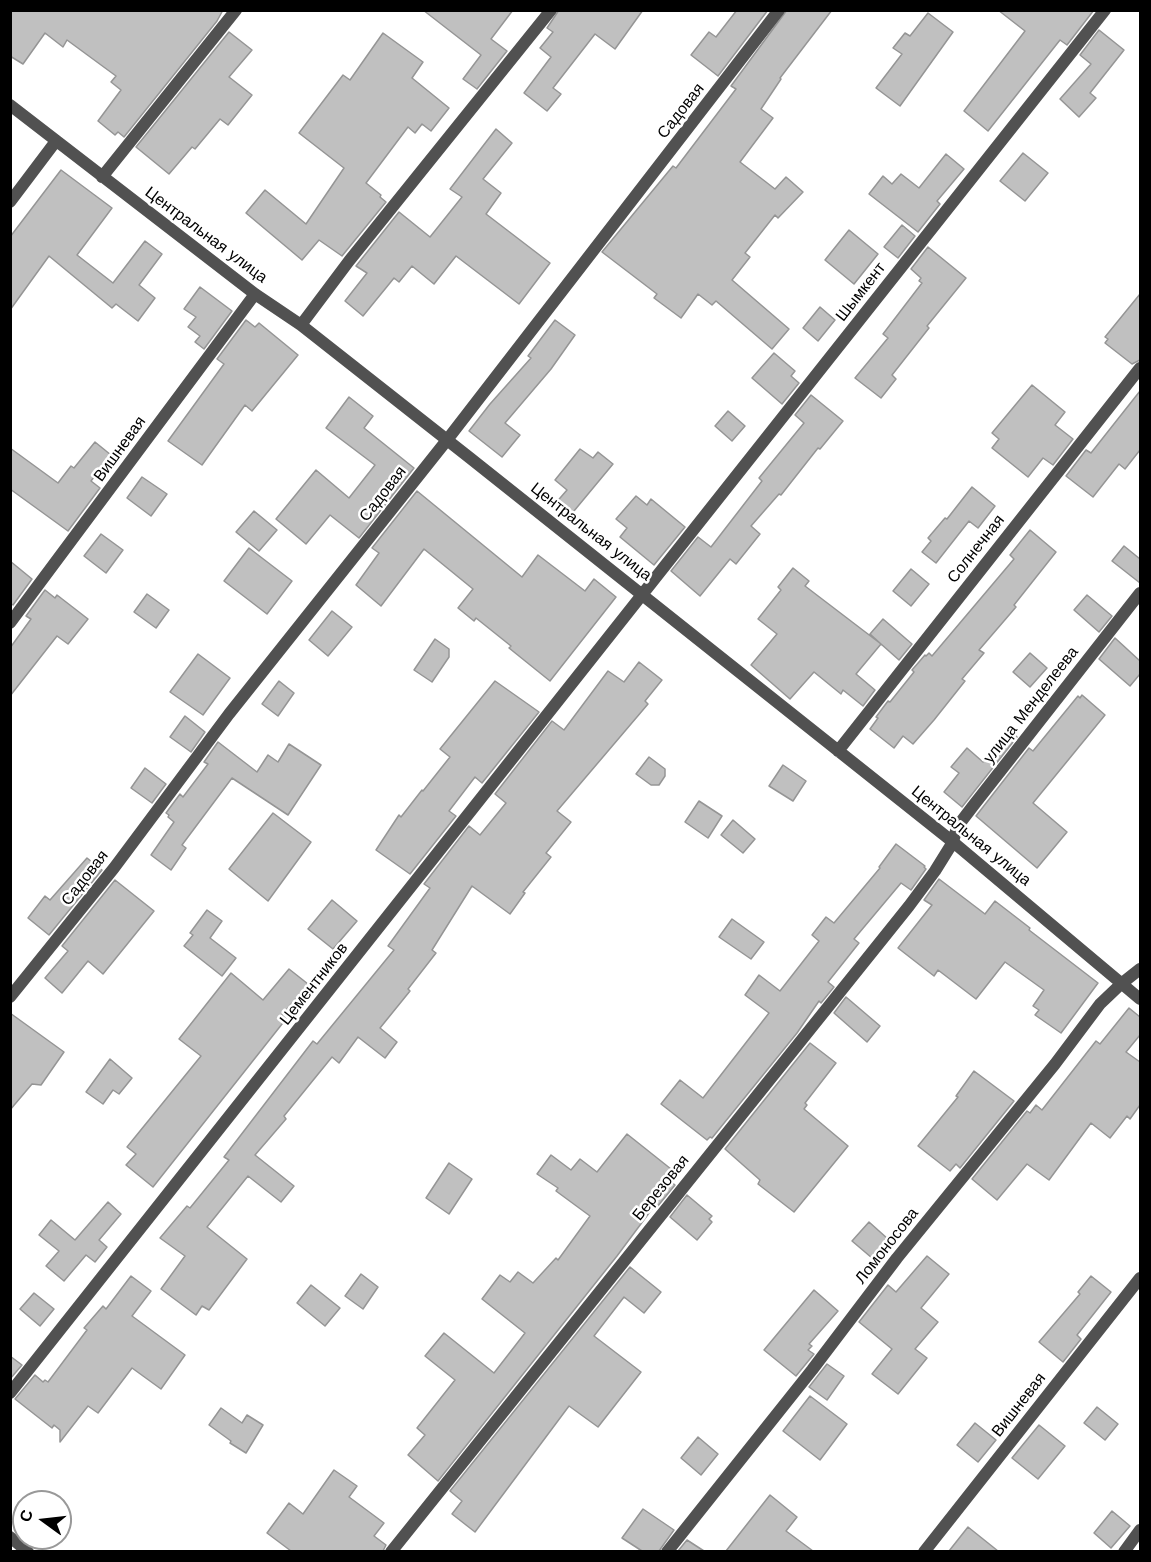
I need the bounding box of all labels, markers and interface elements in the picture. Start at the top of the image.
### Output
street label: Садовая [654,80,708,142]
street label: Центральная улица [141,183,271,287]
street label: Шымкент [832,259,890,325]
street label: Вишневая [90,413,150,485]
street label: Садовая [356,463,410,525]
street label: Центральная улица [527,479,655,585]
street label: Солнечная [943,511,1009,587]
street label: улица Менделеева [979,643,1083,767]
street label: Центральная улица [907,782,1035,890]
street label: Садовая [58,847,112,909]
street label: Цементников [276,939,352,1029]
street label: Березовая [629,1151,693,1225]
street label: Ломоносова [851,1204,923,1288]
street label: Вишневая [988,1369,1050,1441]
north arrow [12,1490,72,1550]
text: С [15,1508,37,1524]

